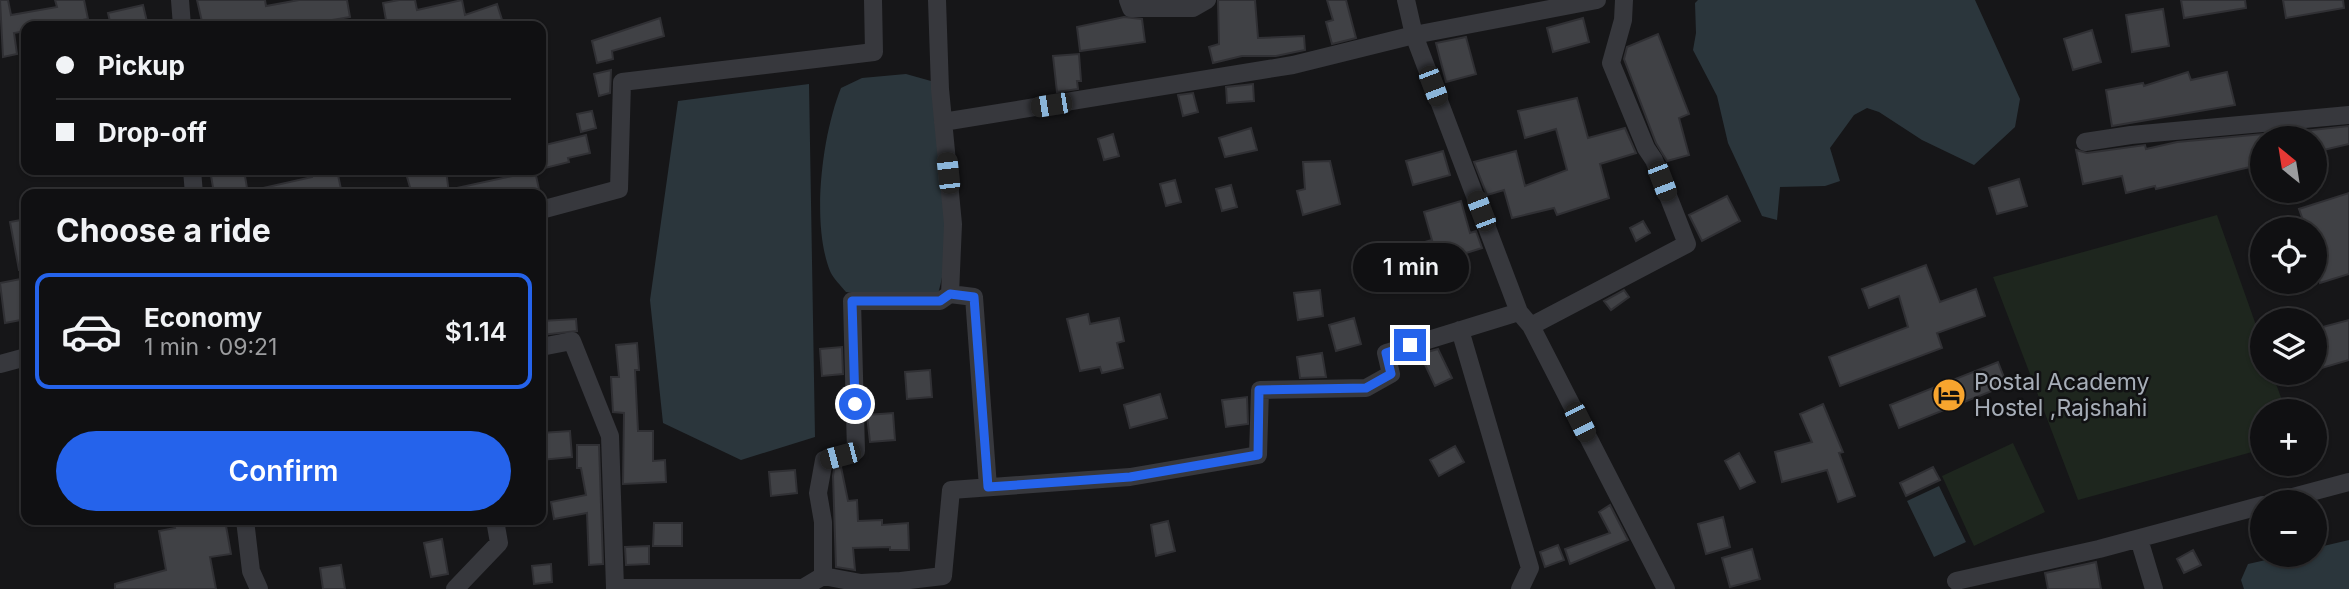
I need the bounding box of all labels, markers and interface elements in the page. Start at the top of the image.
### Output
text: Pickup [98,50,185,81]
car [1416,63,1451,109]
car [1029,91,1074,119]
text: Drop-off [98,117,207,148]
north arrow [2250,126,2328,203]
map controls [2250,126,2327,567]
car [936,151,961,195]
car [1645,158,1680,204]
car [1464,188,1499,234]
text: Choose a ride [56,211,271,250]
button: locate [2250,217,2327,294]
callout: 1 min [1352,244,1468,292]
text: 1 min [1383,253,1439,281]
icon: car [60,300,123,363]
text: Economy [144,302,262,333]
button: layers [2250,308,2327,385]
text: $1.14 [445,316,507,347]
route end [1394,329,1426,361]
text: 1 min · 09:21 [144,333,277,361]
place label: Postal Academy Hostel ,Rajshahi [1974,368,2150,422]
hotel icon: Postal Academy Hostel ,Rajshahi [1930,376,1968,414]
route start [839,388,871,420]
car [1562,399,1599,445]
button: + [2250,399,2327,476]
button: Confirm [56,431,511,511]
car [817,440,864,472]
button: − [2250,490,2327,567]

